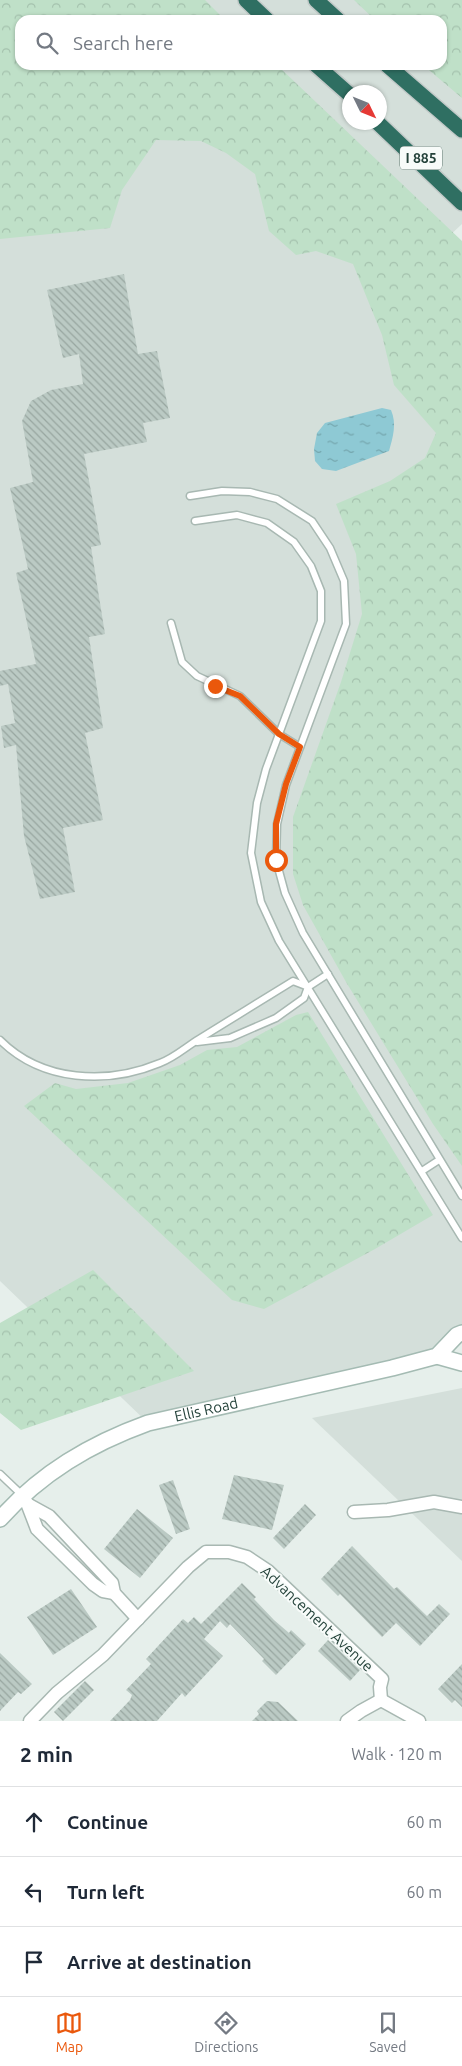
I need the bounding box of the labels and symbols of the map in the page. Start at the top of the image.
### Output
north arrow [342,85,387,130]
road number: I 885 [400,146,442,170]
route end [204,675,227,698]
route start [265,849,288,872]
street label: Ellis Road [173,1394,239,1425]
street label: Advancement Avenue [258,1562,377,1675]

